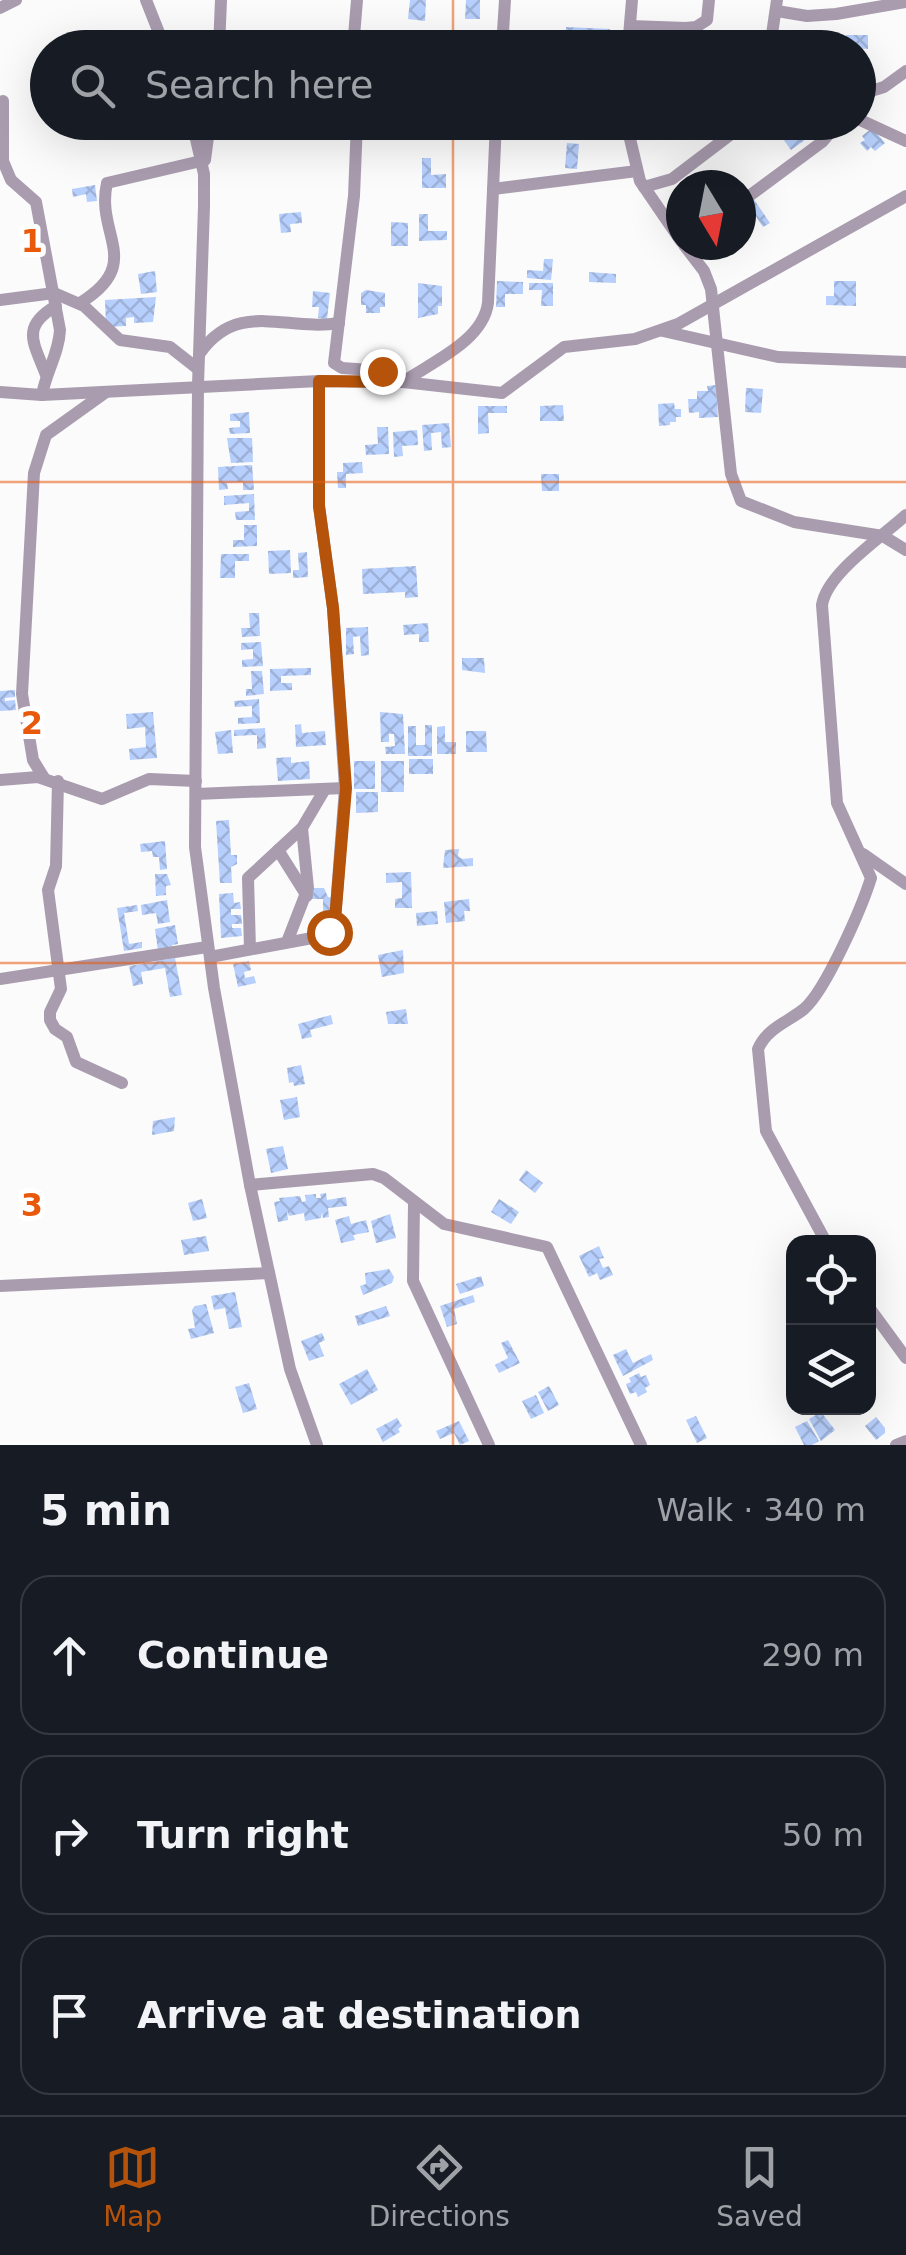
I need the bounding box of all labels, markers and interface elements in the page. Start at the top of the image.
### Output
search box [30,30,876,140]
icon: search [65,58,120,113]
text: Search here [145,63,373,107]
north arrow [666,170,756,260]
text: 1 [21,222,43,260]
route end [360,349,406,395]
text: 2 [21,704,43,742]
route start [307,910,353,956]
text: 3 [21,1186,43,1224]
map controls [786,1235,876,1415]
button: locate [786,1235,876,1325]
button: layers [786,1325,876,1415]
text: 5 min [40,1486,172,1535]
text: Walk · 340 m [656,1491,866,1529]
icon: ahead [42,1628,97,1683]
text: Continue [137,1633,329,1677]
text: 290 m [762,1636,864,1674]
icon: right [42,1808,97,1863]
text: Turn right [137,1813,349,1857]
text: 50 m [782,1816,864,1854]
icon: arrive [42,1988,97,2043]
text: Arrive at destination [137,1993,582,2037]
tab: Map [103,2140,162,2233]
tab: Directions [369,2140,510,2233]
tab: Saved [716,2140,803,2233]

